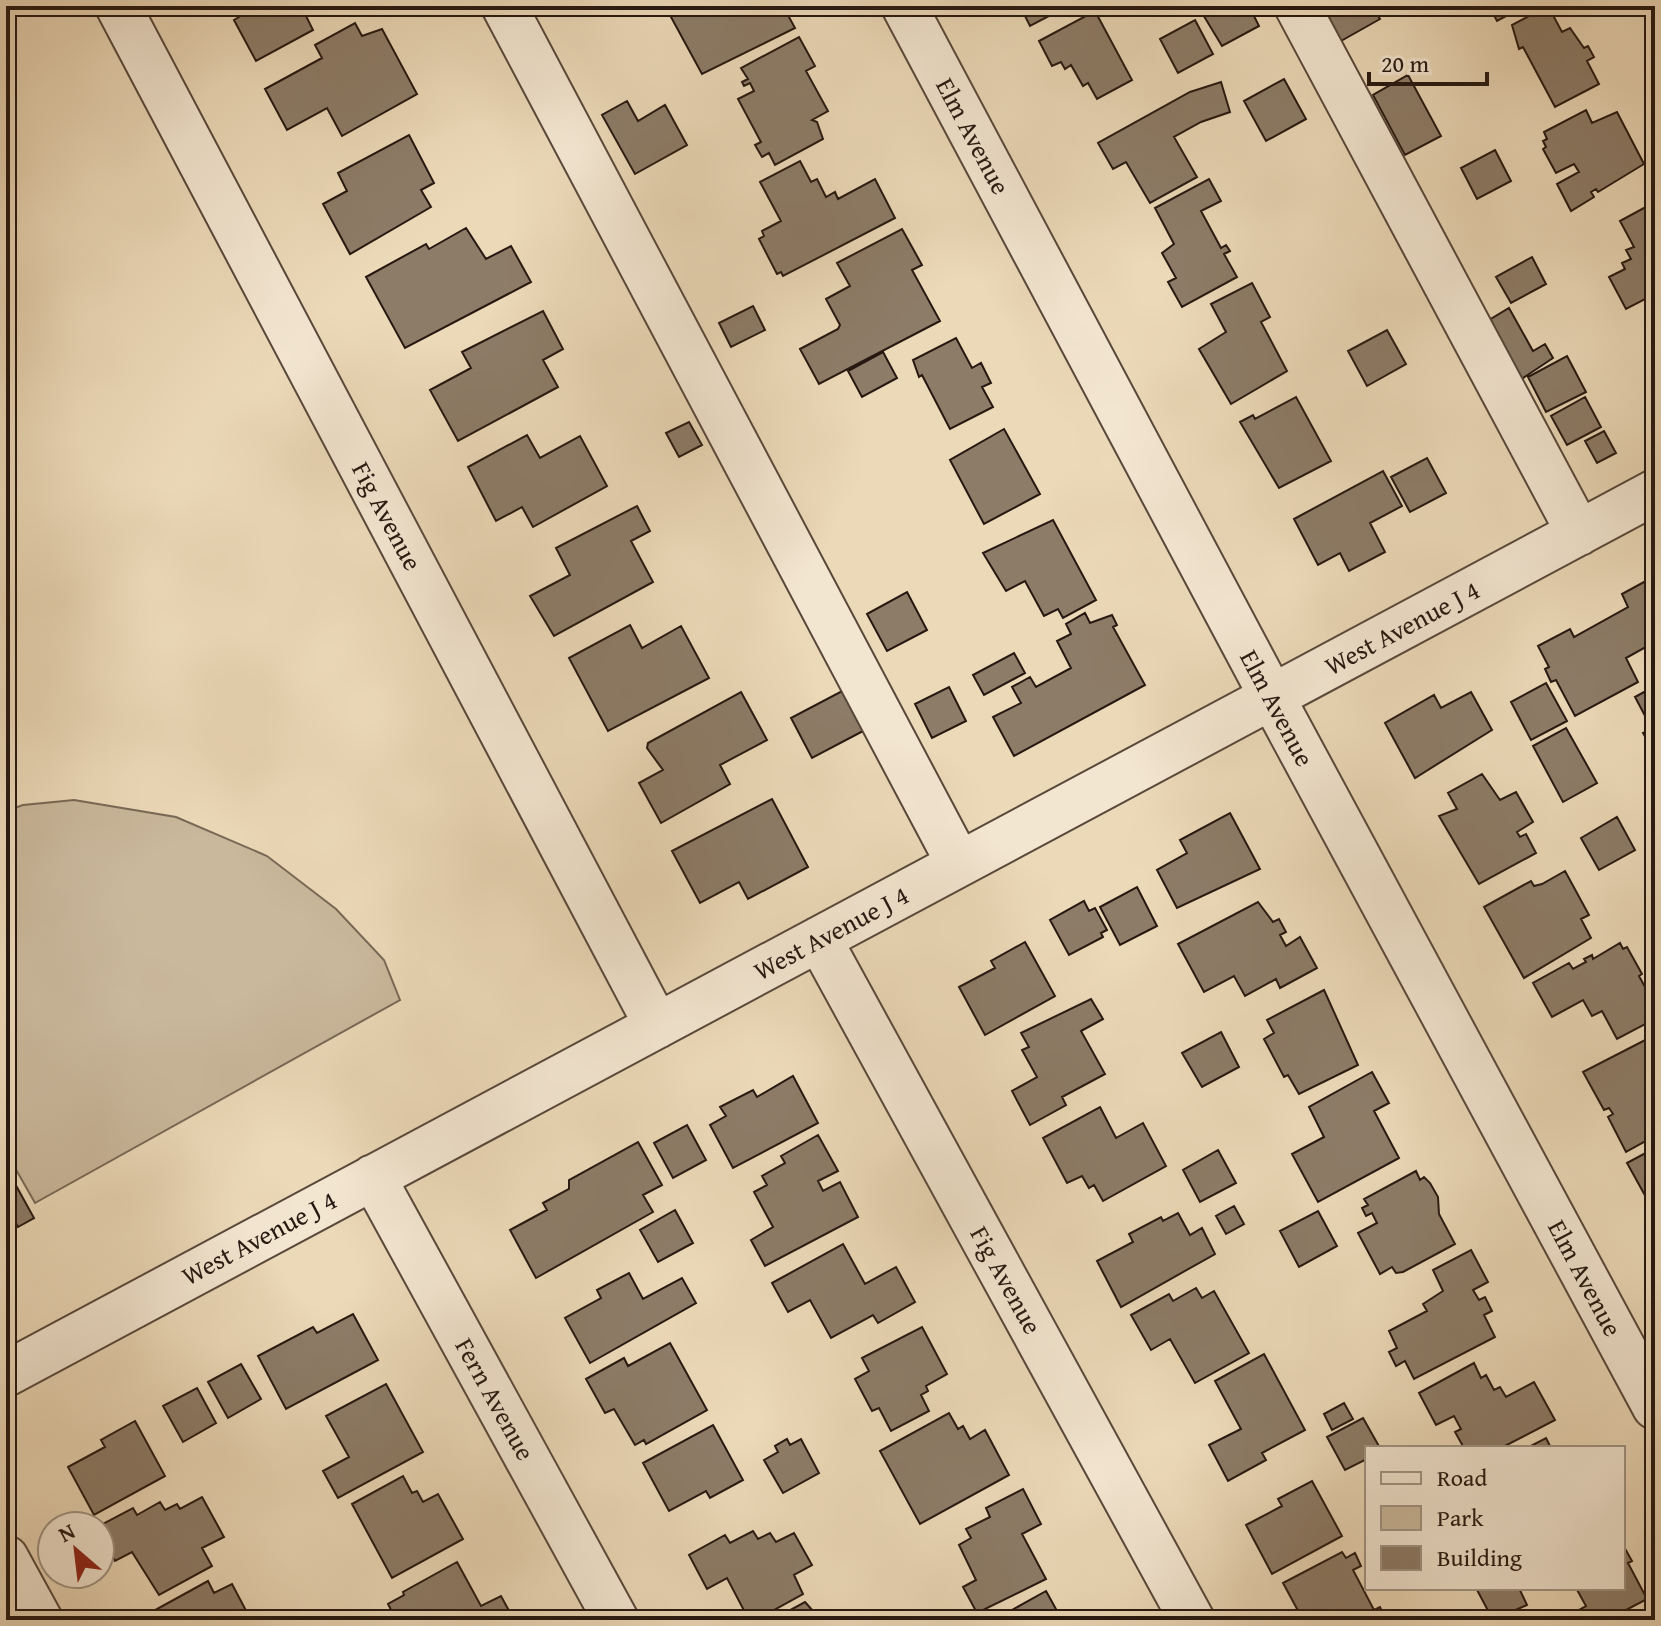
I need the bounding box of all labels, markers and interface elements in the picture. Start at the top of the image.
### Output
scale bar [1369,36,1487,86]
text: 20 m [1381,46,1429,81]
street label: Elm Avenue [926,70,1021,201]
street label: Fig Avenue [342,454,432,577]
street label: West Avenue J 4 [1317,570,1486,685]
street label: Elm Avenue [1230,642,1325,773]
street label: West Avenue J 4 [746,875,915,990]
street label: West Avenue J 4 [174,1180,343,1295]
street label: Elm Avenue [1538,1212,1633,1343]
street label: Fig Avenue [961,1218,1052,1341]
street label: Fern Avenue [446,1330,545,1467]
legend [1365,1446,1625,1590]
text: Road [1437,1460,1487,1495]
text: Park [1437,1500,1484,1535]
north arrow [36,1510,116,1590]
text: N [53,1515,81,1550]
text: Building [1437,1540,1522,1575]

